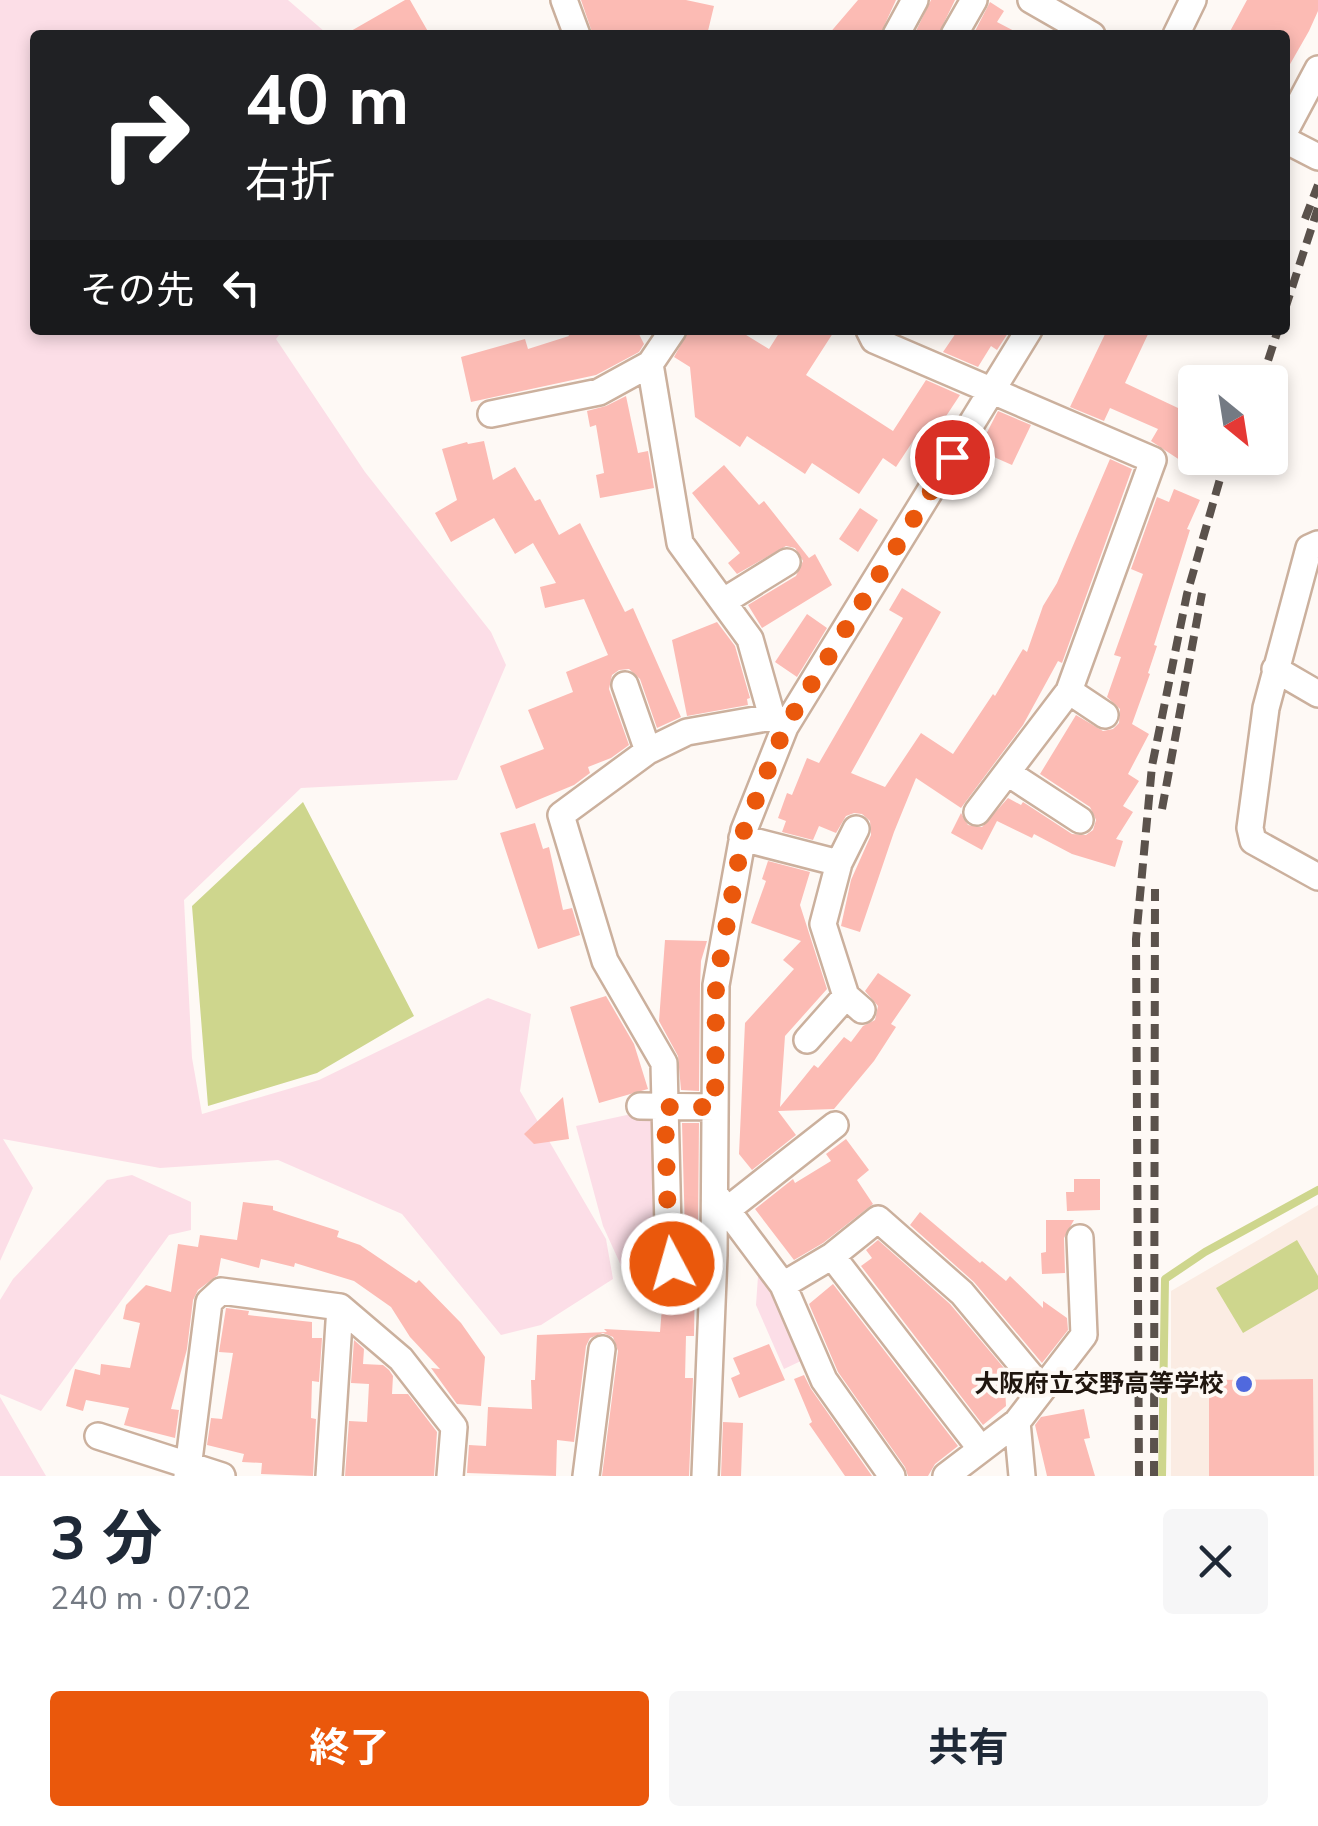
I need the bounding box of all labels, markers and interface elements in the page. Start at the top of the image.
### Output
text: 40 m [245,53,409,149]
icon: right [80,70,210,200]
text: 右折 [245,151,335,212]
icon: left [214,260,269,315]
text: その先 [80,265,194,316]
north arrow [1178,365,1288,475]
map controls [1178,365,1288,475]
pin [910,415,995,500]
icon: arrive [925,430,980,485]
position arrow [620,1212,724,1316]
place label: 大阪府立交野高等学校 [974,1367,1224,1401]
marker: 大阪府立交野高等学校 [1233,1373,1255,1395]
text: 3 分 [50,1498,162,1580]
button: close [1163,1509,1268,1614]
text: 240 m · 07:02 [50,1577,251,1620]
button: 終了 [50,1691,649,1806]
button: 共有 [669,1691,1268,1806]

